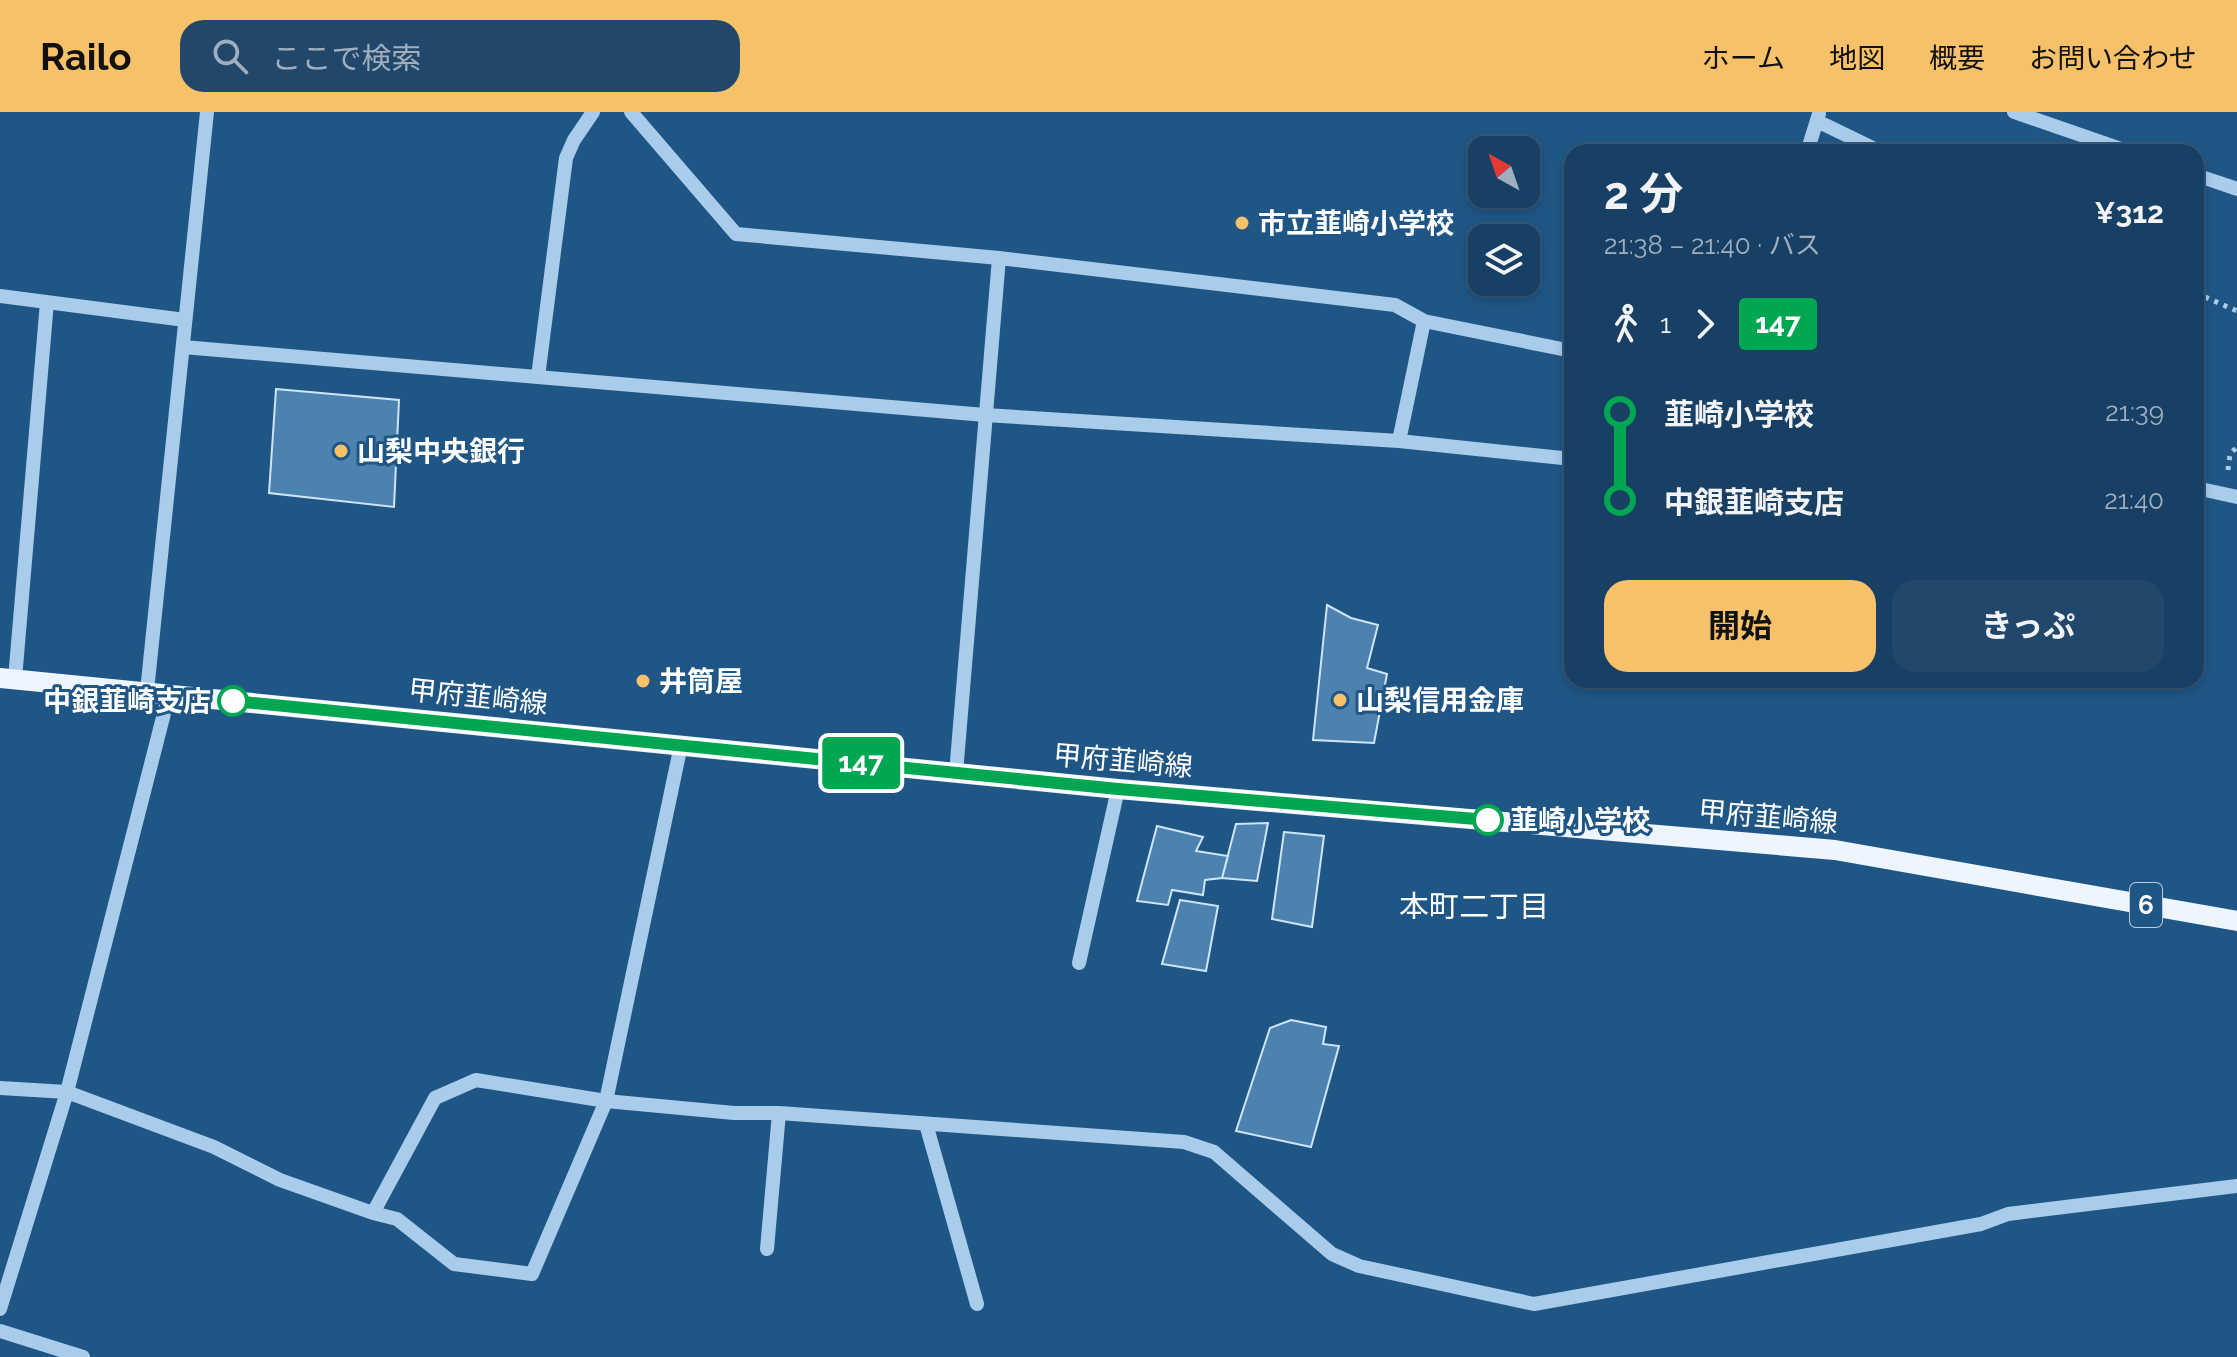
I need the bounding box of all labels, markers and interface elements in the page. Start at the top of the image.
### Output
search box [180,20,740,92]
text: Railo [40,34,132,79]
icon: search [208,34,252,78]
text: ここで検索 [272,41,422,76]
text: ホーム [1702,42,1785,75]
text: 地図 [1829,42,1885,75]
text: 概要 [1929,42,1985,75]
text: お問い合わせ [2029,42,2197,75]
north arrow [1468,136,1540,208]
map controls [1468,136,1540,296]
text: 2 分 [1604,168,1683,219]
text: ¥312 [2094,195,2164,230]
place label: 市立韮崎小学校 [1258,207,1454,240]
marker: 市立韮崎小学校 [1233,214,1251,232]
button: layers [1468,224,1540,296]
text: 21:38 – 21:40 · バス [1604,230,1821,260]
icon: walk [1604,302,1648,346]
icon: forward [1683,302,1727,346]
text: 147 [1755,307,1801,340]
text: 1 [1660,309,1671,339]
text: 韮崎小学校 [1664,397,1814,432]
text: 21:39 [2105,397,2164,427]
place label: 山梨中央銀行 [357,435,525,468]
marker: 山梨中央銀行 [332,442,350,460]
text: 中銀韮崎支店 [1664,485,1844,520]
text: 21:40 [2104,485,2164,515]
button: 開始 [1604,580,1876,672]
button: きっぷ [1892,580,2164,672]
place label: 井筒屋 [659,665,743,698]
marker: 井筒屋 [634,672,652,690]
street label: 甲府韮崎線 [407,673,549,721]
place label: 山梨信用金庫 [1356,684,1524,717]
place label: 中銀韮崎支店 [43,685,211,718]
marker: 中銀韮崎支店 [218,686,248,716]
marker: 山梨信用金庫 [1331,691,1349,709]
line badge: 147 [815,737,907,789]
street label: 甲府韮崎線 [1052,738,1194,784]
text: 147 [838,746,884,779]
street label: 甲府韮崎線 [1697,794,1839,840]
place label: 韮崎小学校 [1510,804,1650,837]
marker: 韮崎小学校 [1473,805,1503,835]
road number: 6 [2130,883,2162,927]
district label: 本町二丁目 [1399,889,1549,924]

